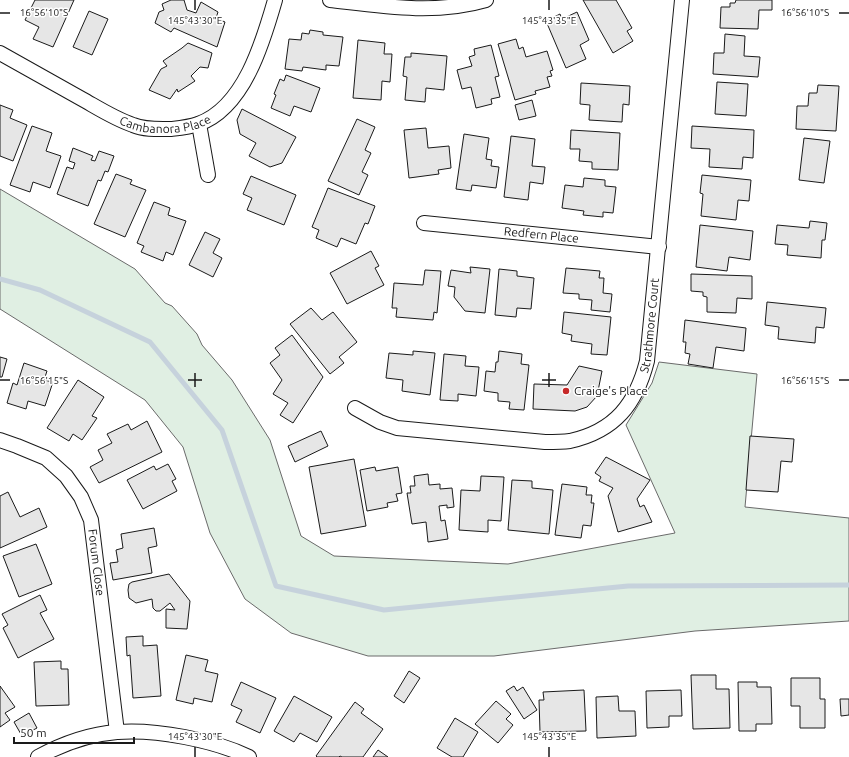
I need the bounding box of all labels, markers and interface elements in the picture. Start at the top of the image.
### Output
text: 16°56'10"S [20,7,68,18]
text: 16°56'10"S [781,7,829,18]
text: 145°43'30"E [168,15,223,26]
text: 145°43'35"E [522,15,577,26]
street label: Cambanora Place [118,112,213,135]
street label: Redfern Place [503,224,579,245]
street label: Strathmore Court [637,277,661,374]
text: 16°56'15"S [20,375,68,386]
text: 16°56'15"S [781,375,829,386]
place label: Craige's Place [574,384,648,397]
marker: Craige's Place [561,386,571,396]
street label: Forum Close [86,528,107,597]
scale bar [14,719,134,745]
text: 50 m [20,726,47,739]
text: 145°43'30"E [168,731,223,742]
text: 145°43'35"E [522,731,577,742]

